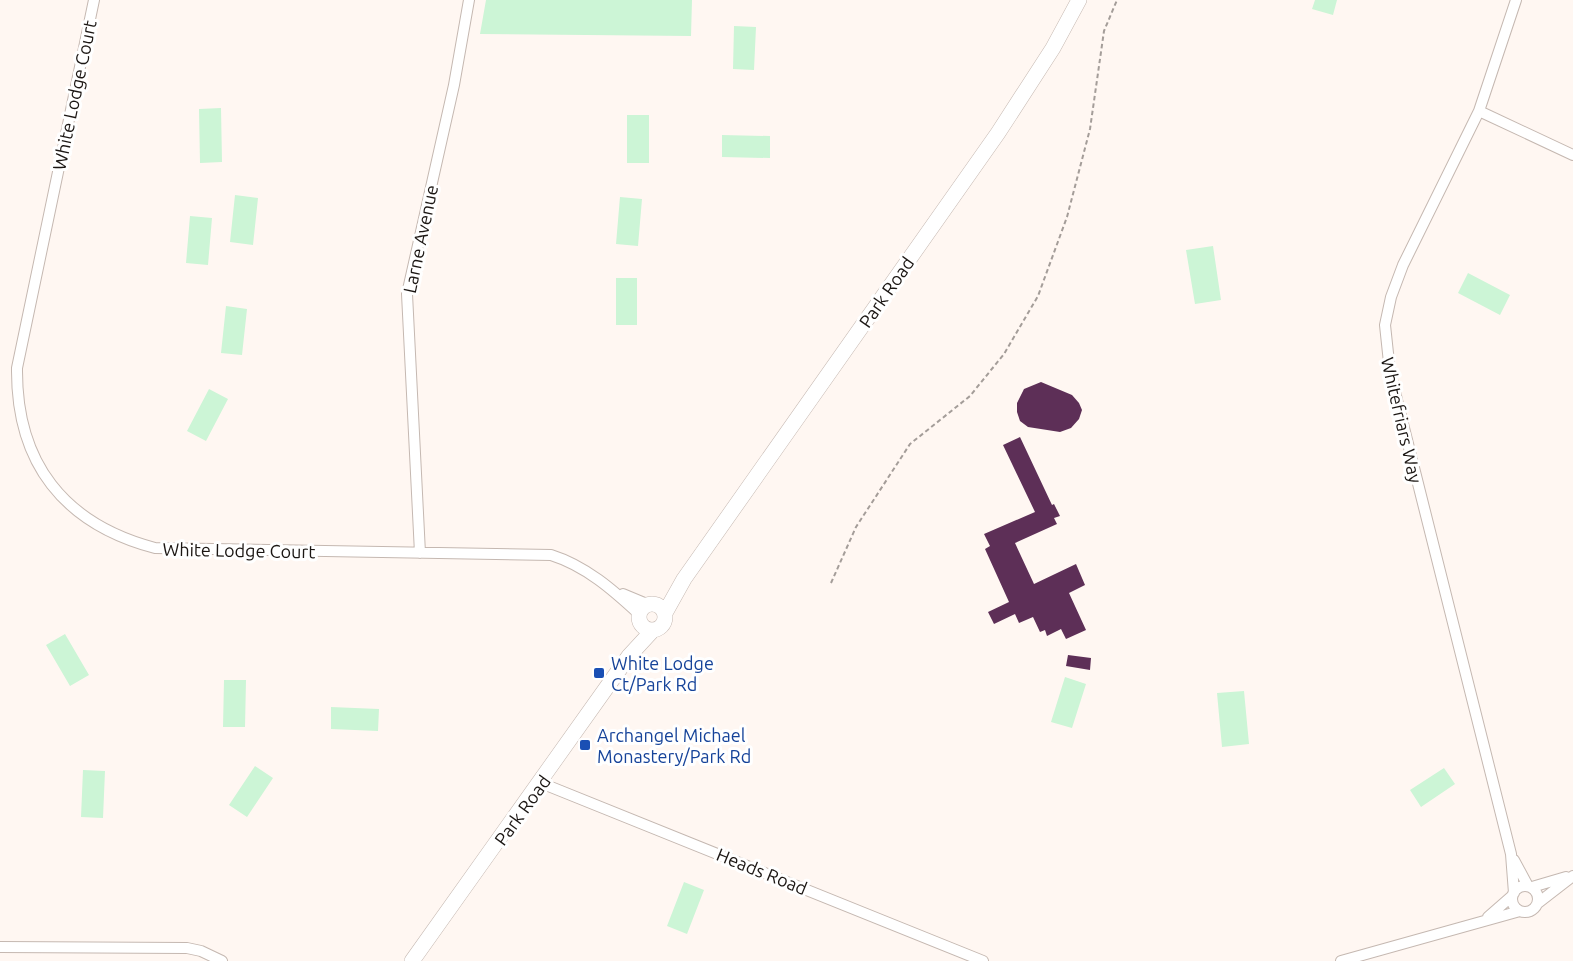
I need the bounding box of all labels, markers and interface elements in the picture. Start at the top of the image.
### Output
street label: White Lodge Court [48,18,100,172]
street label: Larne Avenue [399,183,441,295]
street label: Park Road [854,253,918,331]
street label: Whitefriars Way [1378,355,1426,485]
street label: White Lodge Court [162,539,316,561]
place label: White Lodge Ct/Park Rd [611,653,714,694]
marker: White Lodge Ct/Park Rd [592,666,606,680]
place label: Archangel Michael Monastery/Park Rd [597,725,751,766]
marker: Archangel Michael Monastery/Park Rd [578,738,592,752]
street label: Park Road [490,771,554,849]
street label: Heads Road [714,844,810,898]

